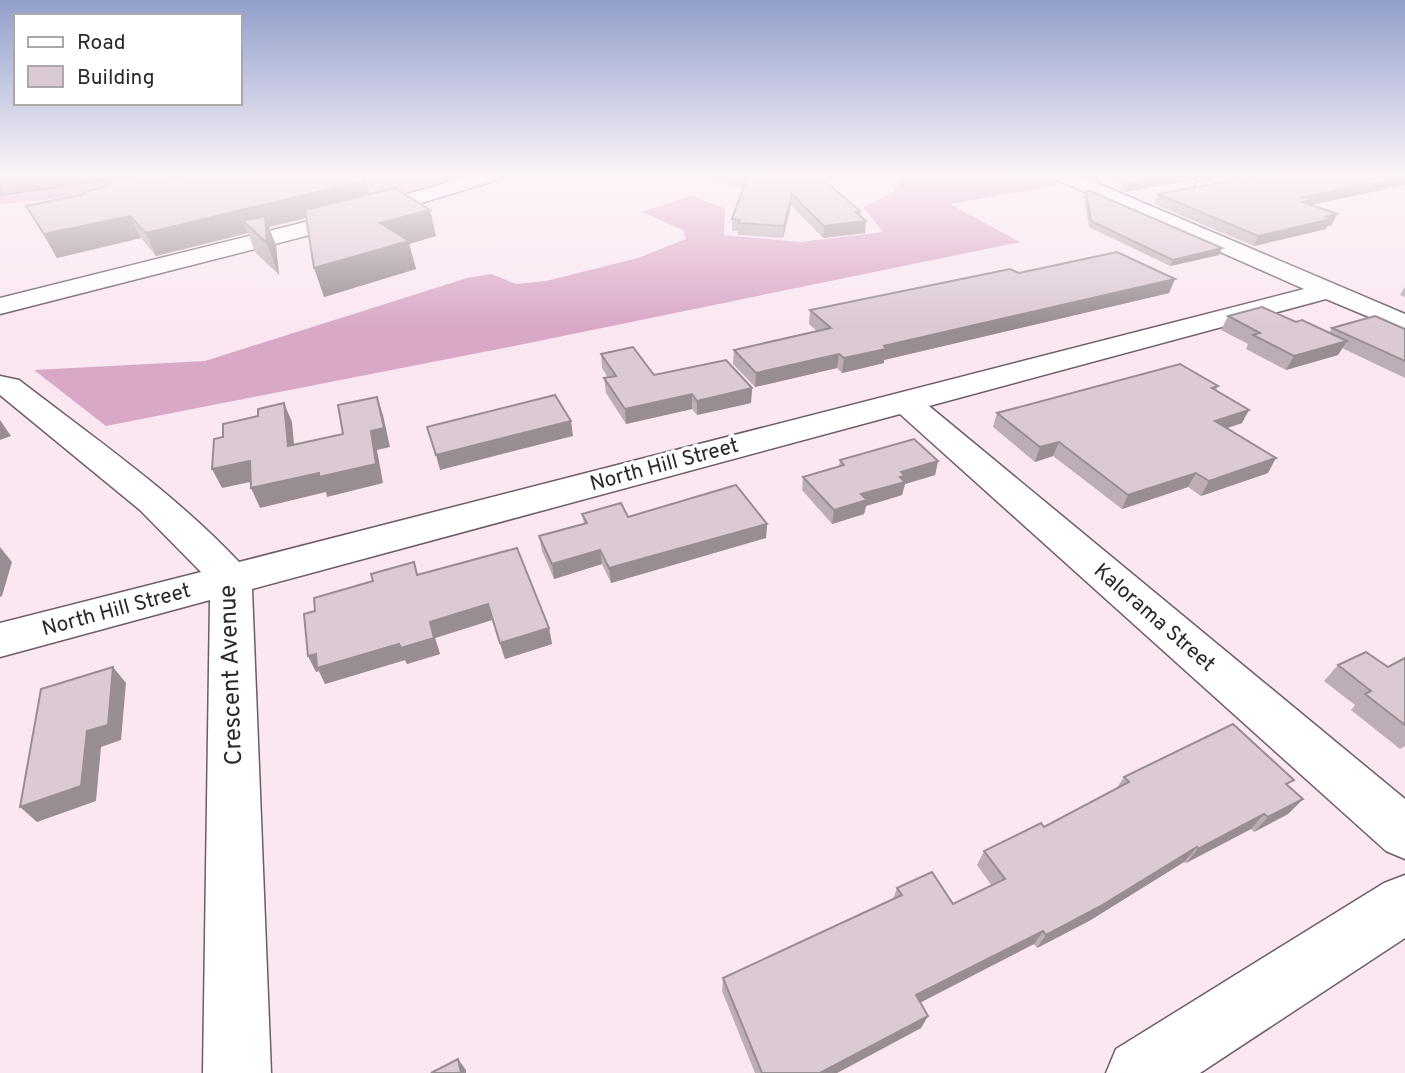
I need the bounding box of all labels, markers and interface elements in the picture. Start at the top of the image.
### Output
legend [14,14,242,105]
text: Road [77,30,126,57]
text: Building [77,65,155,92]
street label: North Hill Street [587,433,742,498]
street label: Kalorama Street [1088,558,1220,678]
street label: North Hill Street [39,578,194,643]
street label: Crescent Avenue [214,584,250,766]

